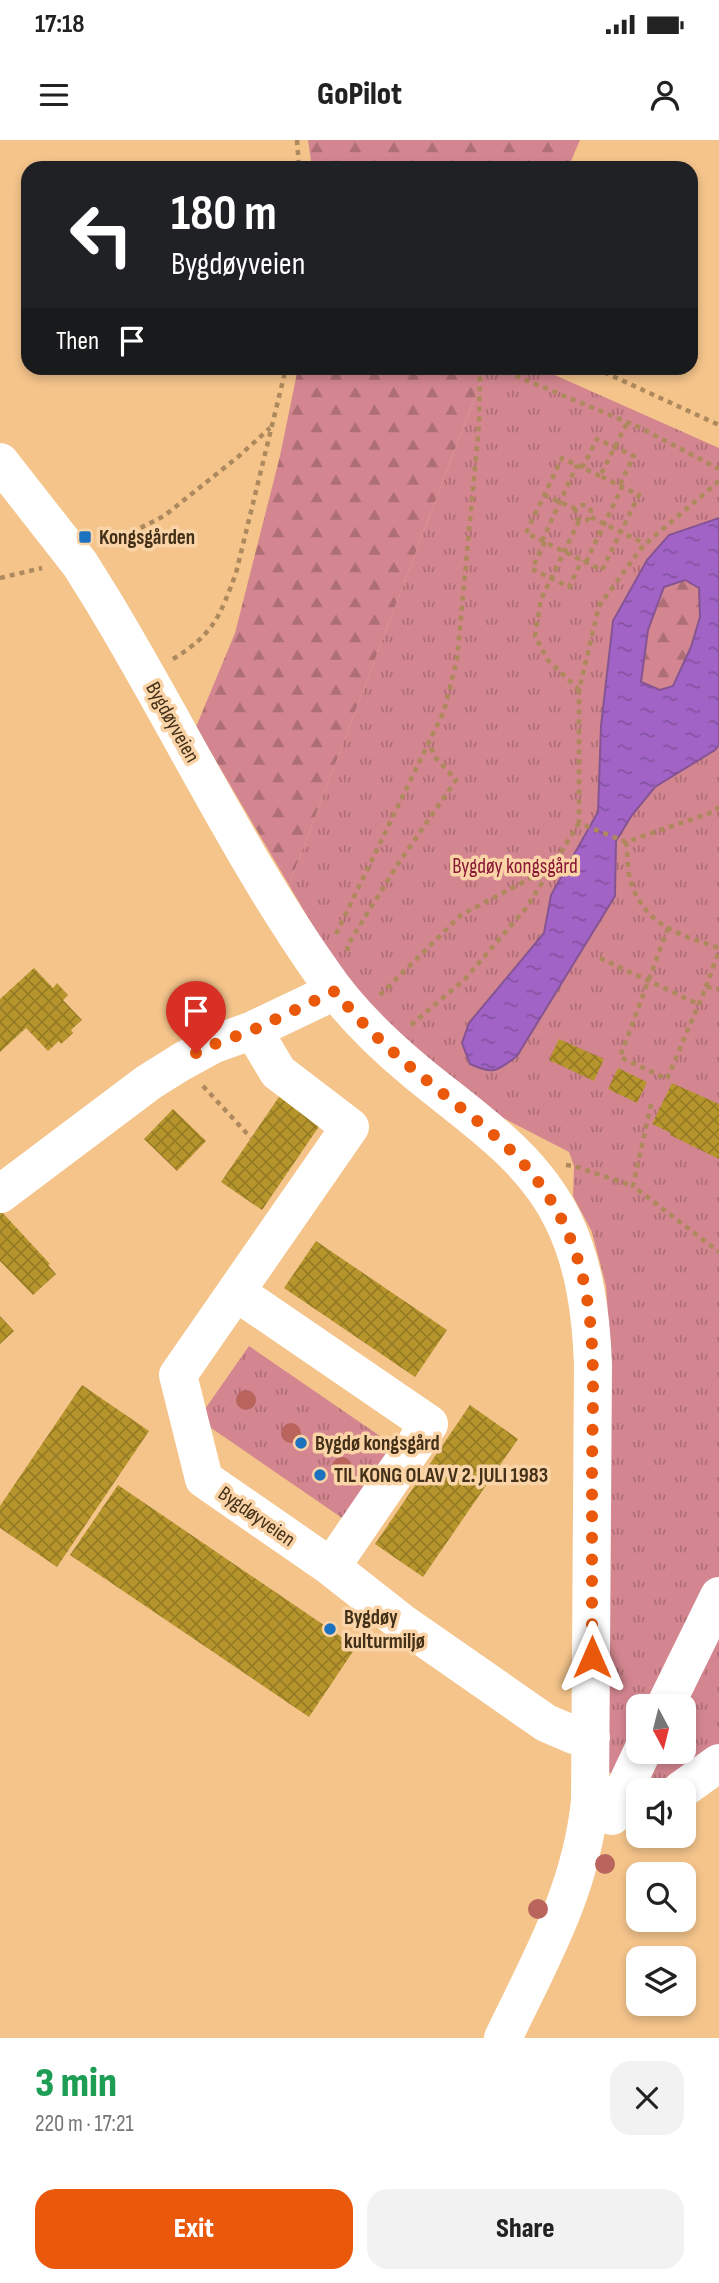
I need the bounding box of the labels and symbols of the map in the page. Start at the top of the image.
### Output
place label: Kongsgården [99,525,195,550]
marker: Kongsgården [77,529,93,545]
street label: Bygdøyveien [140,678,205,767]
park label: Bygdøy kongsgård [452,854,578,879]
pin [166,981,226,1053]
place label: Bygdø kongsgård [315,1431,440,1456]
marker: Bygdø kongsgård [293,1435,309,1451]
place label: TIL KONG OLAV V 2. JULI 1983 [334,1463,548,1488]
marker: TIL KONG OLAV V 2. JULI 1983 [312,1467,328,1483]
street label: Bygdøyveien [213,1481,300,1552]
place label: Bygdøy kulturmiljø [344,1605,425,1654]
position arrow [555,1620,629,1694]
marker: Bygdøy kulturmiljø [322,1621,338,1637]
north arrow [626,1694,696,1764]

